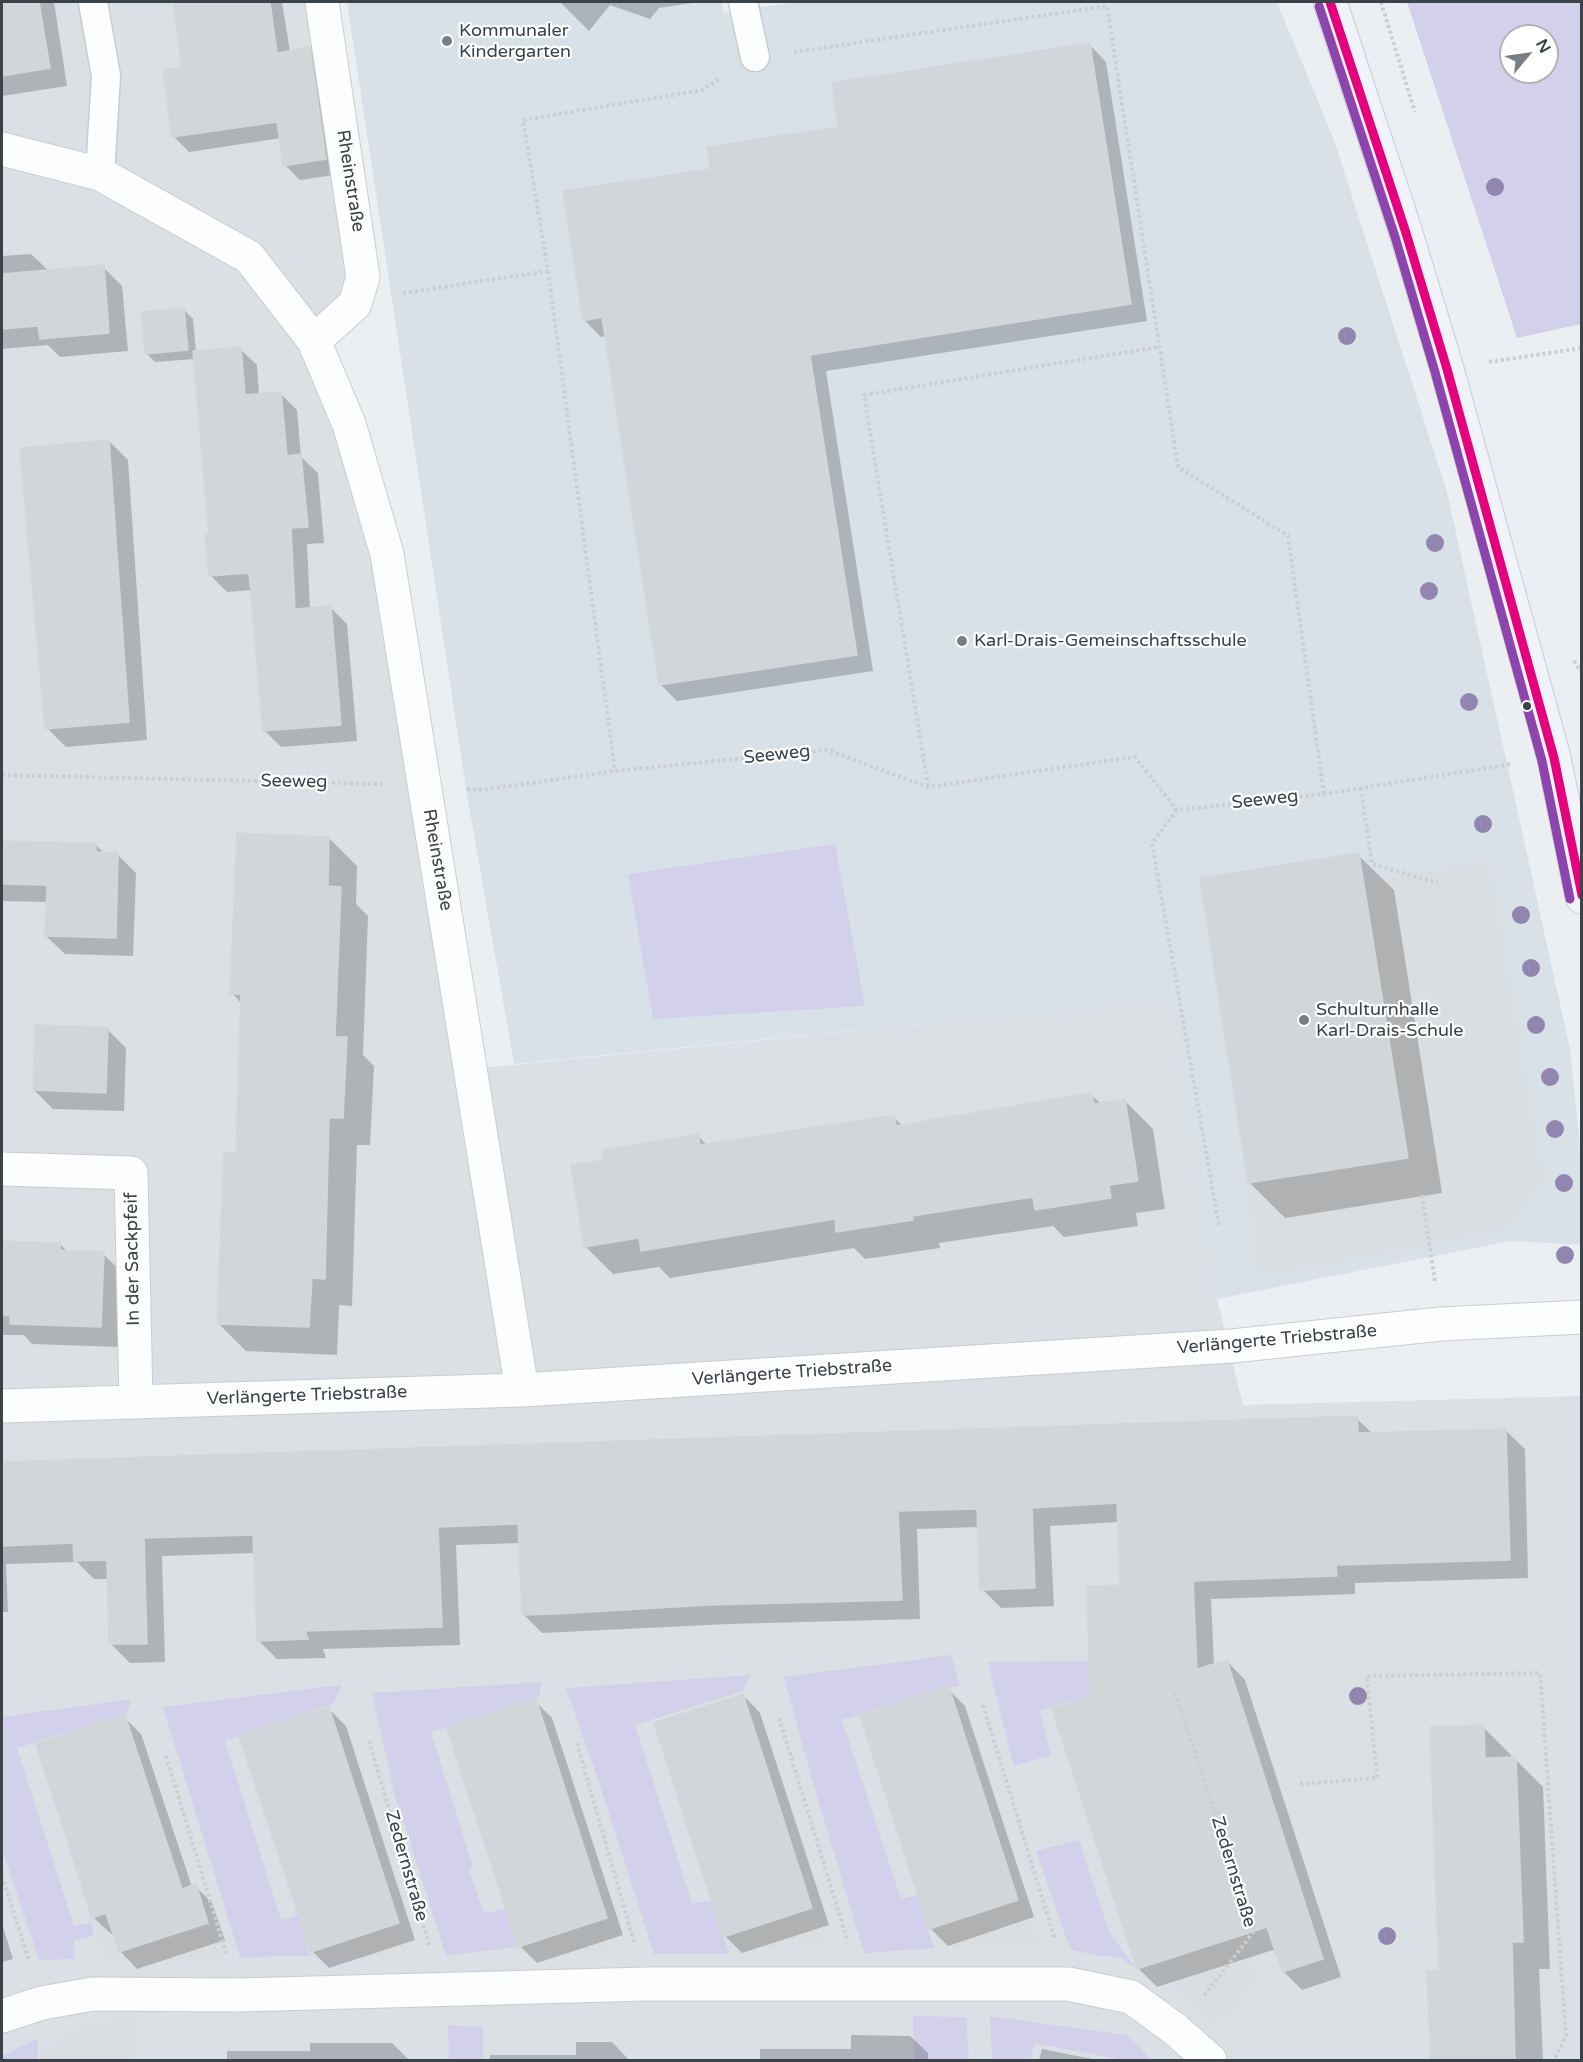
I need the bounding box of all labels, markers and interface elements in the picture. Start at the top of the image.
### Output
place label: Kommunaler Kindergarten [459,20,571,63]
north arrow [1499,24,1559,84]
marker: Kommunaler Kindergarten [440,34,454,48]
text: N [1531,36,1555,57]
street label: Rheinstraße [331,128,369,234]
place label: Karl-Drais-Gemeinschaftsschule [974,630,1247,652]
marker: Karl-Drais-Gemeinschaftsschule [955,634,969,648]
unlabelled marker [1521,700,1533,712]
street label: Seeweg [743,741,811,769]
street label: Seeweg [260,771,328,793]
street label: Seeweg [1231,786,1299,814]
street label: Rheinstraße [417,807,457,913]
place label: Schulturnhalle Karl-Drais-Schule [1316,999,1464,1042]
marker: Schulturnhalle Karl-Drais-Schule [1297,1013,1311,1027]
street label: In der Sackpfeif [121,1192,145,1326]
street label: Verlängerte Triebstraße [1176,1320,1378,1360]
street label: Verlängerte Triebstraße [691,1355,893,1391]
street label: Verlängerte Triebstraße [206,1382,408,1410]
street label: Zedernstraße [380,1808,432,1924]
street label: Zedernstraße [1206,1814,1260,1930]

